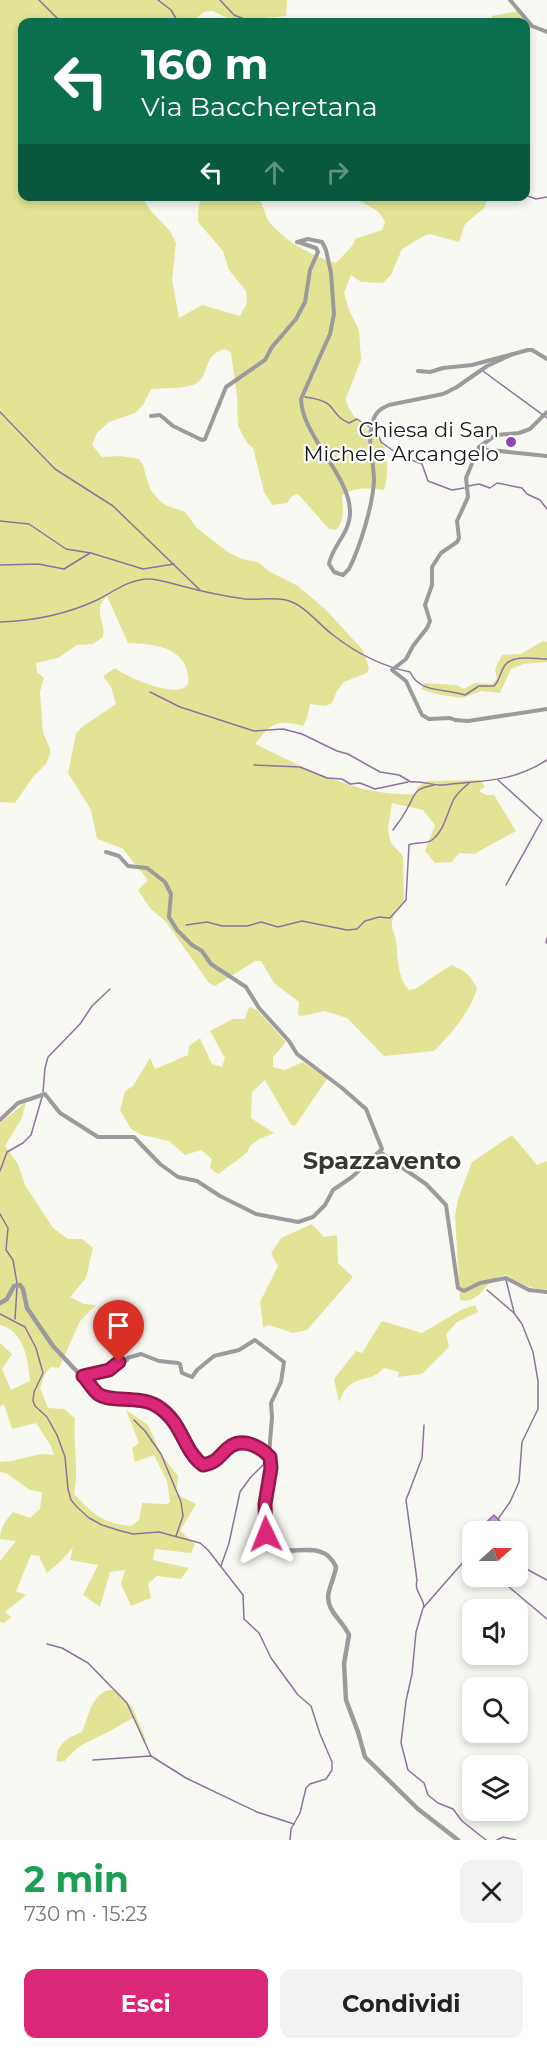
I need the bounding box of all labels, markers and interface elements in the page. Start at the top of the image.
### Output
text: 160 m [141,38,269,90]
icon: left [42,42,120,120]
text: Via Baccheretana [141,90,378,123]
icon: left [195,156,228,189]
icon: ahead [258,156,291,189]
icon: right [321,156,354,189]
place label: Chiesa di San Michele Arcangelo [303,417,499,466]
marker: Chiesa di San Michele Arcangelo [504,435,518,449]
district label: Spazzavento [303,1146,461,1175]
pin [93,1300,144,1362]
icon: arrive [102,1309,135,1342]
position arrow [234,1502,298,1566]
north arrow [462,1521,528,1587]
map controls [462,1521,528,1821]
button: sound [462,1599,528,1665]
button: search [462,1677,528,1743]
button: layers [462,1755,528,1821]
text: 2 min [24,1857,129,1901]
button: close [460,1860,523,1923]
text: 730 m · 15:23 [24,1902,148,1926]
button: Esci [24,1969,268,2038]
button: Condividi [280,1969,523,2038]

